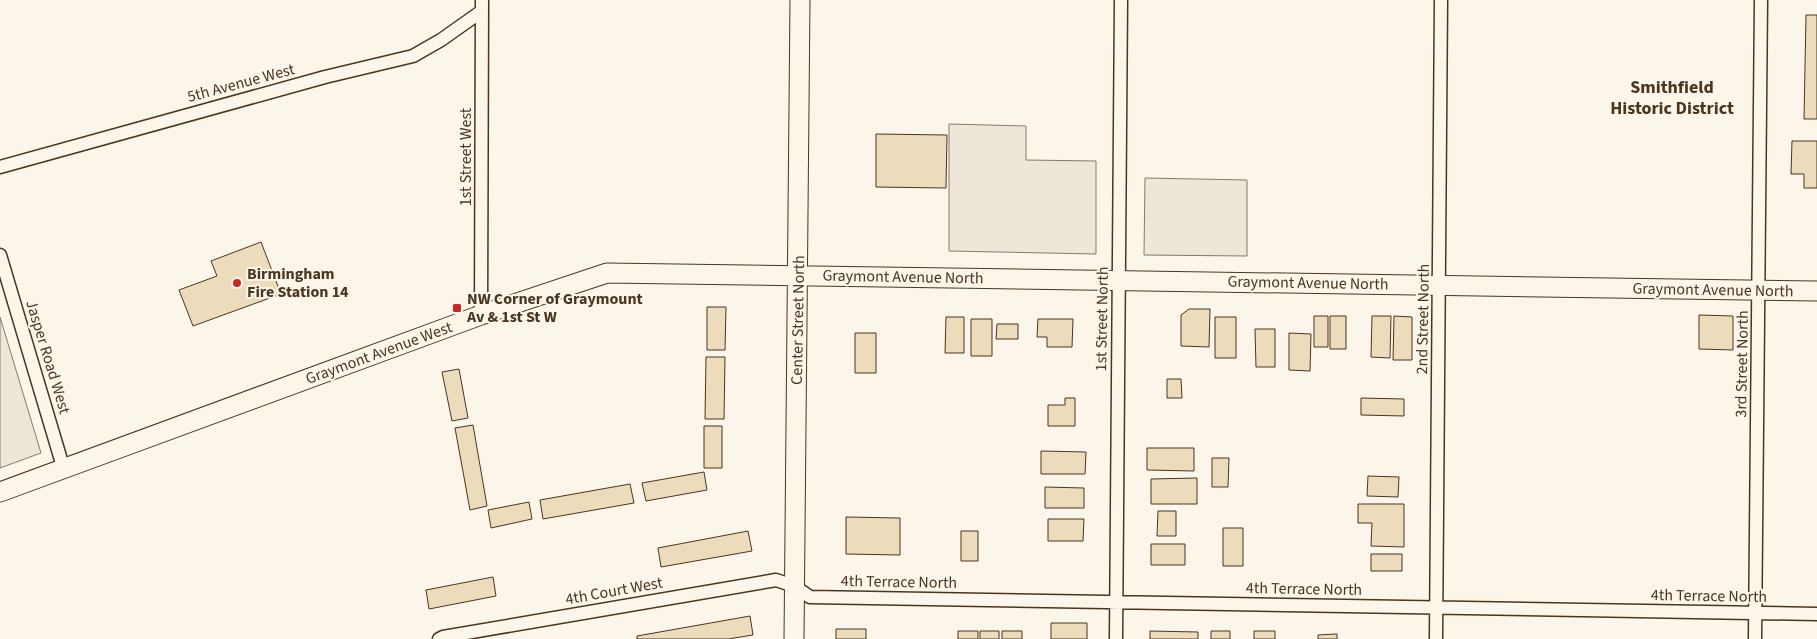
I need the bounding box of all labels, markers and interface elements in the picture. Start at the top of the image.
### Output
street label: 5th Avenue West [185,58,298,108]
district label: Smithfield Historic District [1610,75,1734,121]
street label: 1st Street West [455,107,477,206]
street label: Center Street North [786,255,810,385]
place label: Birmingham Fire Station 14 [247,263,349,303]
street label: 2nd Street North [1411,263,1435,375]
street label: Graymont Avenue North [822,265,984,289]
street label: 1st Street North [1090,266,1114,372]
street label: Graymont Avenue North [1227,271,1389,295]
marker: Birmingham Fire Station 14 [231,277,243,289]
street label: Graymont Avenue North [1632,278,1794,302]
place label: NW Corner of Graymount Av & 1st St W [466,288,643,328]
street label: Jasper Road West [20,297,76,417]
marker: NW Corner of Graymount Av & 1st St W [451,302,463,314]
street label: 3rd Street North [1730,310,1754,418]
street label: Graymont Avenue West [303,316,456,390]
street label: 4th Terrace North [841,570,957,594]
street label: 4th Court West [564,572,665,610]
street label: 4th Terrace North [1246,577,1362,601]
street label: 4th Terrace North [1651,584,1767,608]

